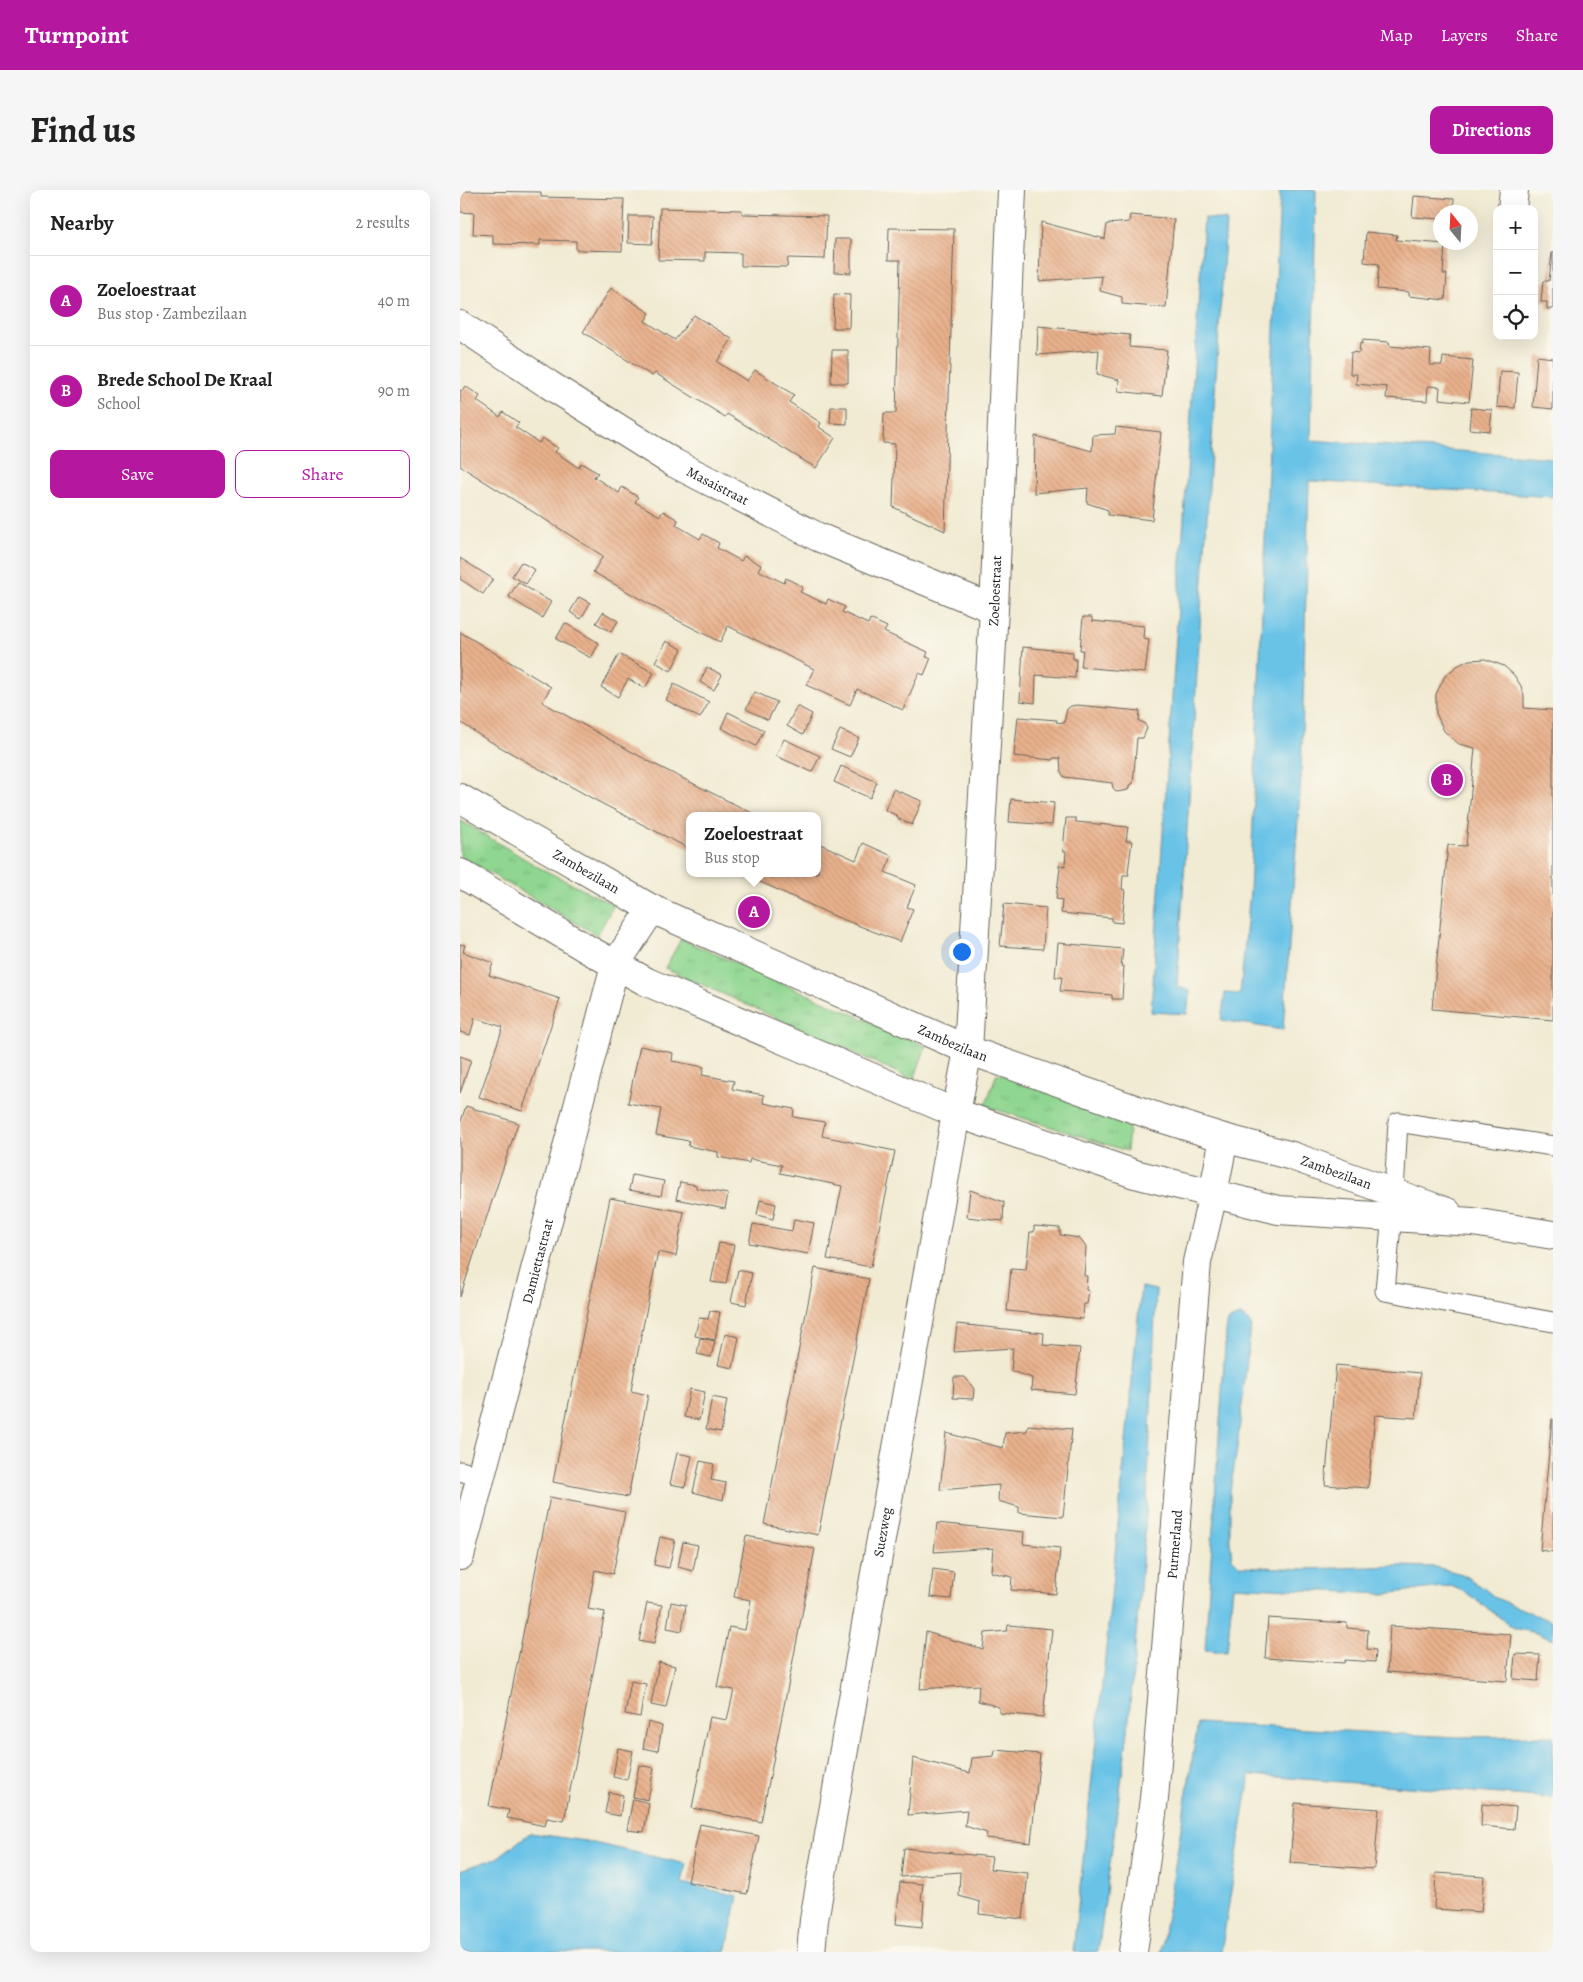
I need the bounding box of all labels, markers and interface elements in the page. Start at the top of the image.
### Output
text: Turnpoint [25,19,129,51]
text: Map [1380,23,1413,47]
text: Layers [1441,23,1488,47]
text: Share [1516,23,1558,47]
text: Find us [30,106,136,154]
button: Directions [1430,106,1553,154]
north arrow [1433,205,1478,250]
map controls [1493,205,1538,340]
button: + [1493,205,1538,250]
text: Nearby [50,209,113,237]
text: 2 results [355,212,410,234]
button: − [1493,250,1538,295]
text: Zoeloestraat [97,277,196,303]
text: A [61,290,71,312]
text: 40 m [378,290,410,312]
button: locate [1493,295,1538,340]
text: Bus stop · Zambezilaan [97,303,247,325]
text: Brede School De Kraal [97,367,272,393]
text: B [61,380,71,402]
text: 90 m [378,380,410,402]
text: School [97,393,140,415]
button: Save [50,450,225,498]
button: Share [235,450,410,498]
street label: Masaistraat [683,462,752,510]
street label: Zoeloestraat [984,555,1006,627]
pin: B [1431,761,1463,799]
popup [686,812,821,877]
text: Zoeloestraat [704,821,803,847]
street label: Zambezilaan [549,845,623,898]
text: Bus stop [704,847,760,869]
pin: A [738,893,770,931]
your location [949,939,975,965]
street label: Zambezilaan [915,1020,990,1066]
street label: Zambezilaan [1298,1151,1375,1194]
street label: Damiettastraat [518,1216,558,1306]
street label: Suezweg [869,1506,896,1559]
street label: Purmerland [1163,1509,1187,1580]

